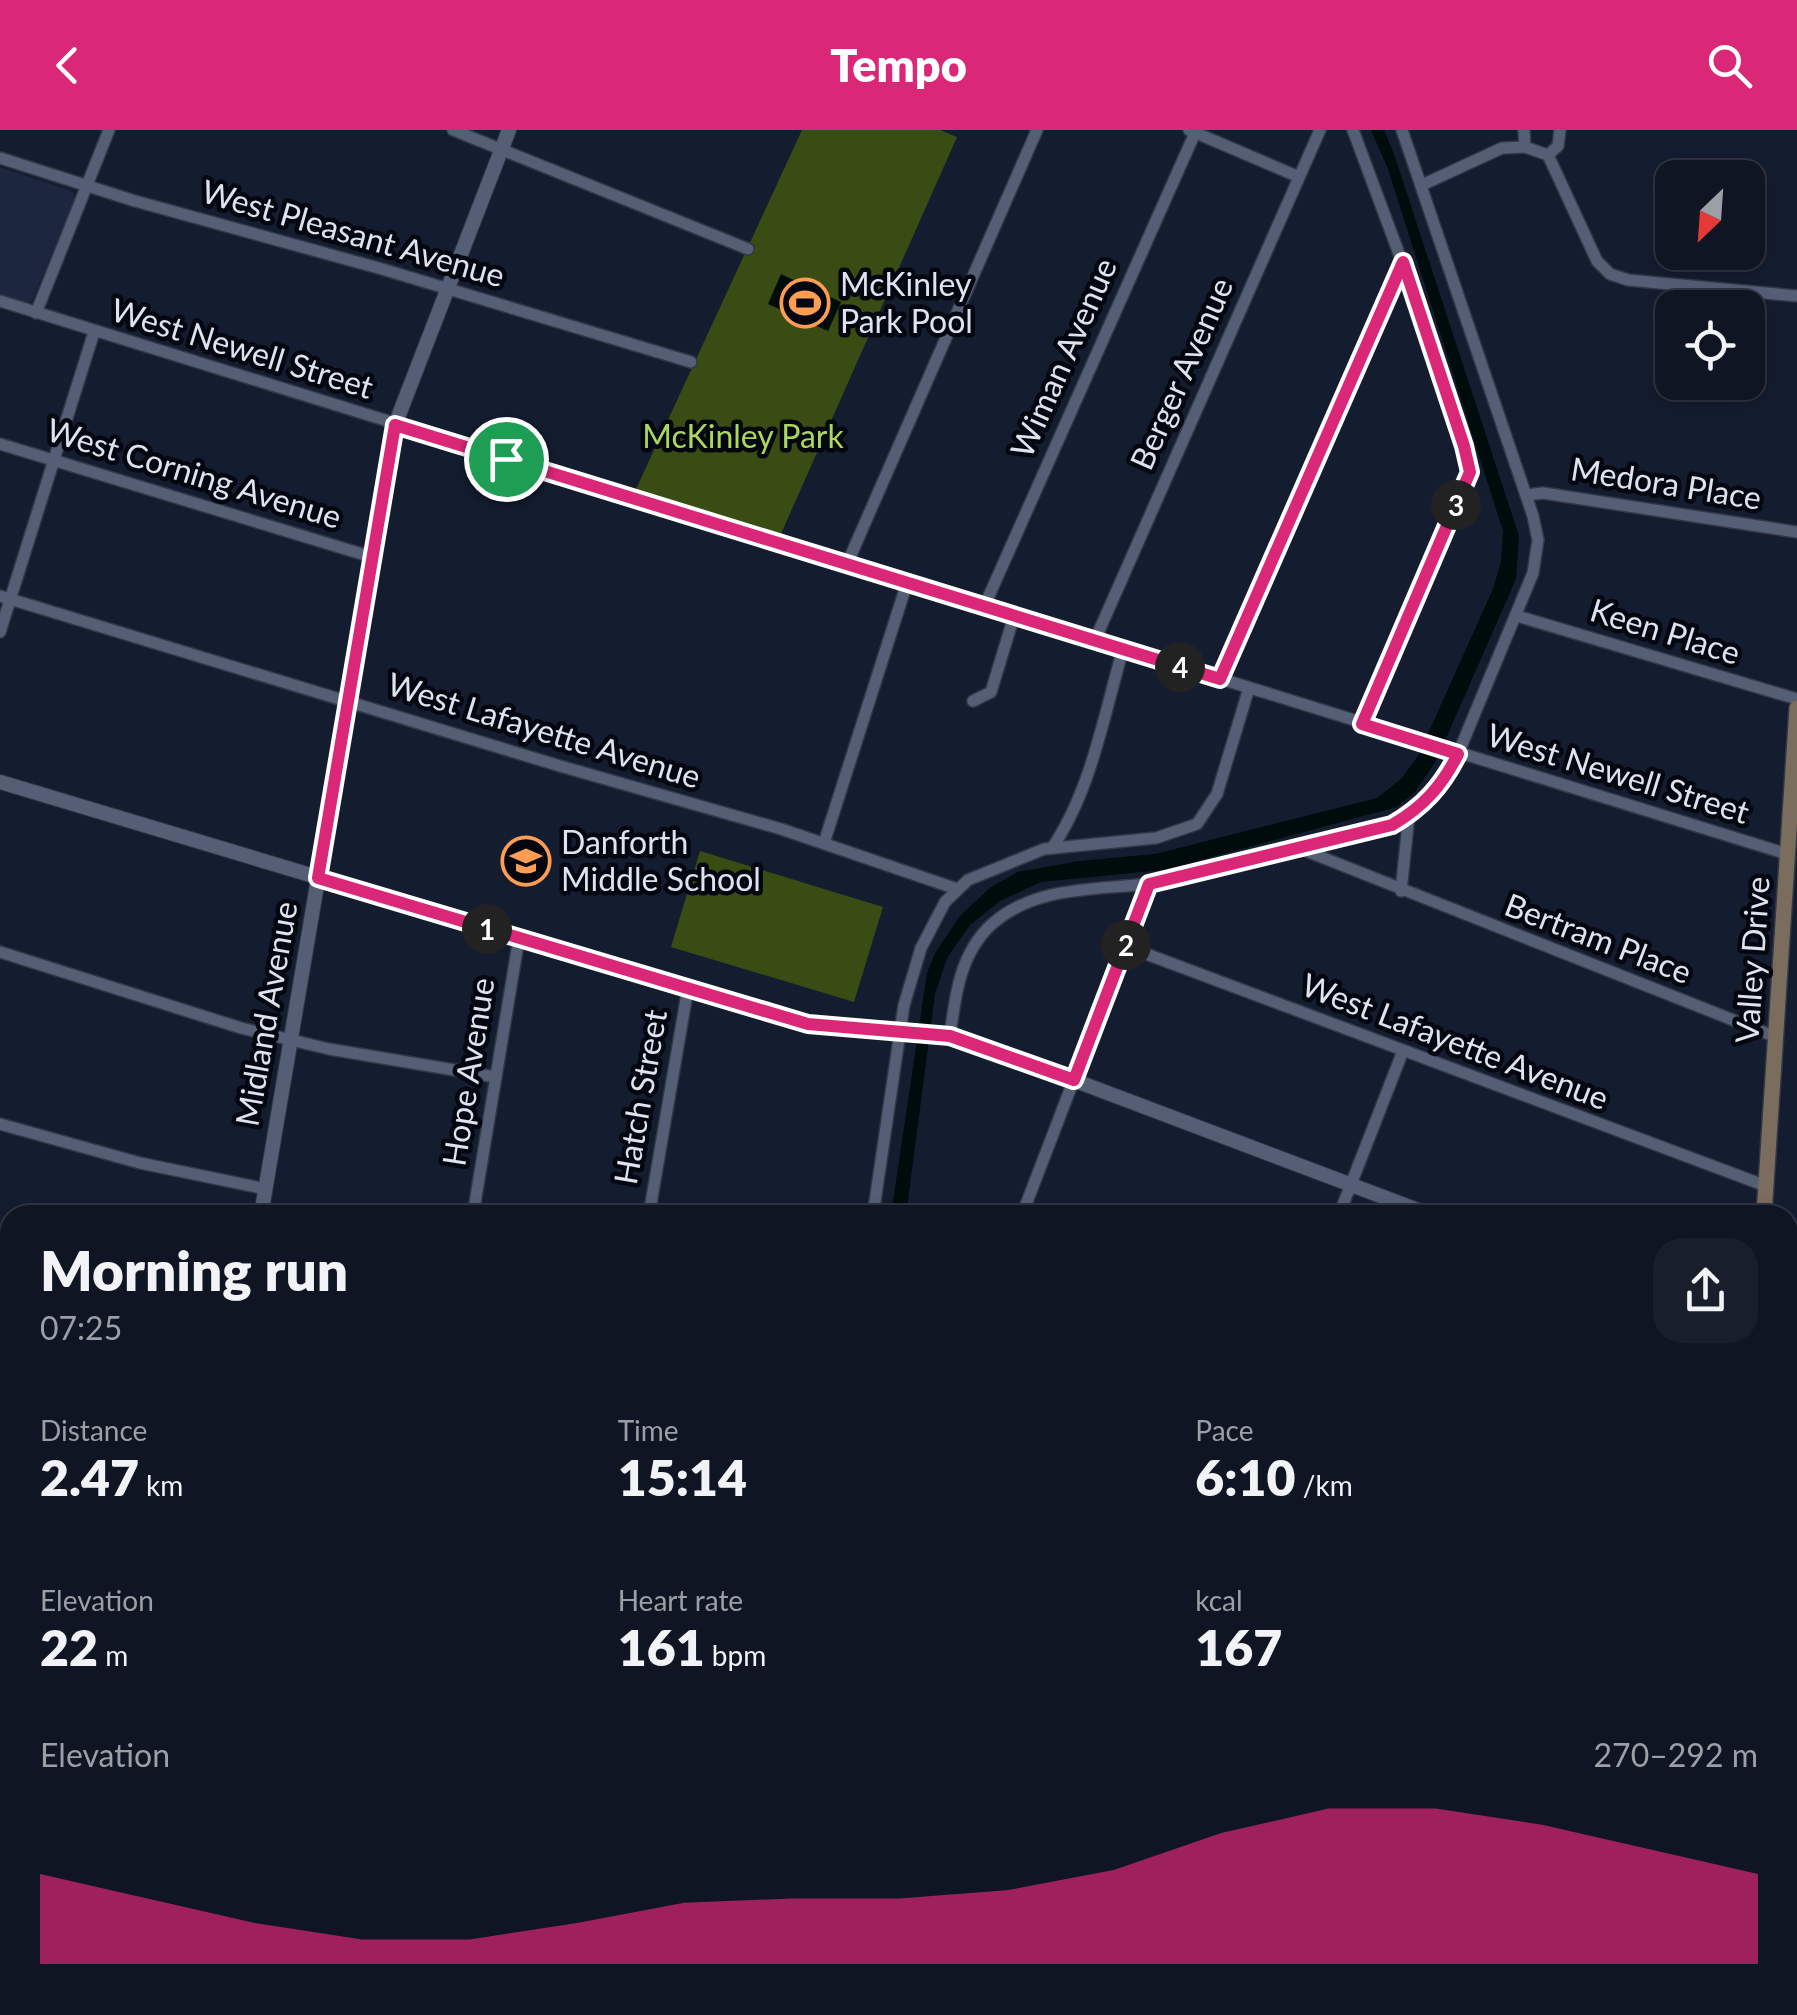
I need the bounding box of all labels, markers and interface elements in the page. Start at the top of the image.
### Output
icon: back [40,38,95,93]
text: Tempo [830,38,967,92]
icon: search [1702,38,1757,93]
north arrow [1655,160,1765,270]
map controls [1655,160,1765,400]
street label: West Pleasant Avenue [198,171,509,294]
street label: Wiman Avenue [1001,252,1124,463]
place label: McKinley Park Pool [840,264,973,340]
street label: Berger Avenue [1121,271,1240,475]
sports icon: McKinley Park Pool [779,277,831,329]
street label: West Newell Street [107,289,379,406]
button: locate [1655,290,1765,400]
street label: West Corning Avenue [43,409,346,536]
park label: McKinley Park [642,416,844,455]
pin [464,417,549,502]
icon: arrive [479,432,534,487]
street label: Medora Place [1568,448,1764,517]
pin: 3 [1431,480,1481,530]
text: 3 [1448,488,1464,522]
street label: Keen Place [1586,589,1745,672]
pin: 4 [1155,642,1205,692]
text: 4 [1172,650,1188,684]
street label: West Lafayette Avenue [383,663,706,796]
street label: West Newell Street [1483,714,1755,831]
place label: Danforth Middle School [561,822,761,898]
school or university icon: Danforth Middle School [500,835,552,887]
street label: Valley Drive [1726,875,1777,1045]
street label: Bertram Place [1500,884,1697,991]
street label: Midland Avenue [227,898,304,1129]
pin: 1 [462,904,512,954]
text: 1 [479,912,495,946]
pin: 2 [1101,920,1151,970]
text: 2 [1118,928,1134,962]
street label: West Lafayette Avenue [1297,964,1614,1117]
street label: Hope Avenue [433,975,502,1169]
street label: Hatch Street [605,1006,674,1187]
text: Morning run [40,1237,348,1303]
button: share [1653,1238,1758,1343]
text: 07:25 [40,1308,122,1347]
text: Distance [40,1413,147,1447]
text: Time [618,1413,679,1447]
text: Pace [1195,1413,1254,1447]
text: 2.47 [40,1447,139,1507]
text: 15:14 [618,1447,747,1507]
text: 6:10 [1195,1447,1296,1507]
text: km [139,1468,183,1502]
text: /km [1296,1468,1353,1502]
text: Elevation [40,1583,154,1617]
text: Heart rate [618,1583,743,1617]
text: kcal [1195,1583,1243,1617]
text: 22 [40,1617,98,1677]
text: 161 [618,1617,705,1677]
text: 167 [1195,1617,1282,1677]
text: m [98,1638,128,1672]
text: bpm [705,1638,766,1672]
text: Elevation [40,1735,170,1774]
text: 270–292 m [1594,1735,1758,1774]

